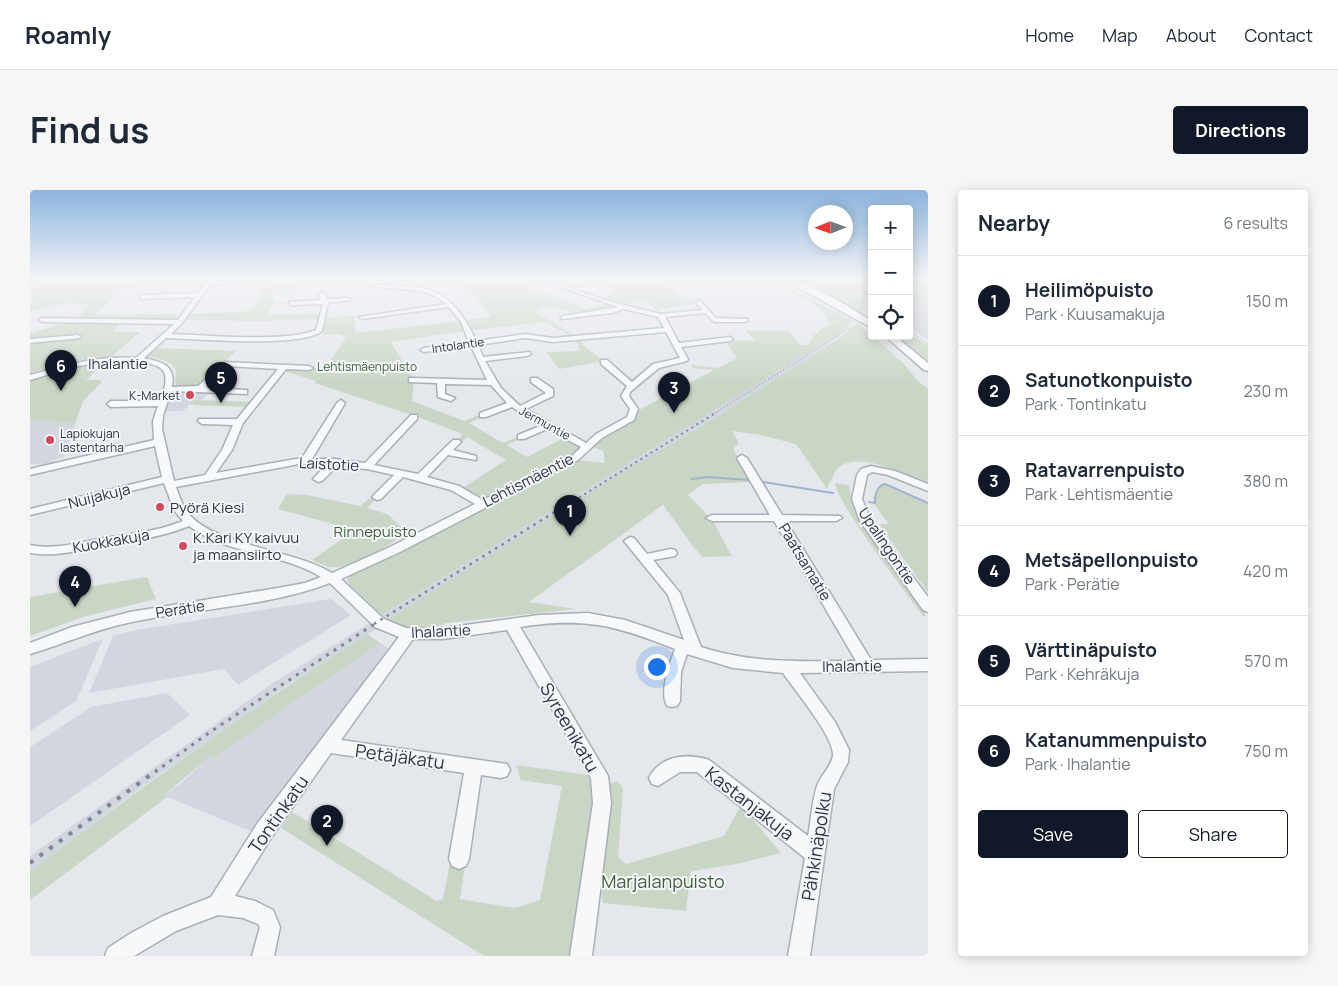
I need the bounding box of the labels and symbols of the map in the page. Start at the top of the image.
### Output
north arrow [808,205,853,250]
street label: Intolantie [431,333,485,357]
pin: 6 [45,350,77,391]
street label: Ihalantie [88,353,148,374]
park label: Lehtismäenpuisto [317,358,417,375]
pin: 5 [205,362,237,403]
pin: 3 [658,372,690,413]
place label: K-Market [129,387,180,404]
marker: K-Market [184,389,196,401]
street label: Jermuntie [516,402,574,444]
place label: Lapiokujan lastentarha [60,425,124,456]
marker: Lapiokujan lastentarha [44,434,56,446]
street label: Lehtismäentie [479,448,577,512]
street label: Laistotie [298,452,360,476]
street label: Nuijakuja [66,478,132,514]
pin: 1 [554,495,586,536]
place label: Pyörä Kiesi [170,497,245,518]
marker: Pyörä Kiesi [154,501,166,513]
street label: Upalingontie [854,503,921,589]
street label: Paatsamatie [774,519,837,605]
park label: Rinnepuisto [333,521,417,542]
street label: Kuokkakuja [71,524,151,558]
place label: K.Kari KY kaivuu ja maansiirto [192,527,299,565]
marker: K.Kari KY kaivuu ja maansiirto [177,540,189,552]
pin: 4 [59,566,91,607]
street label: Perätie [154,595,206,623]
street label: Ihalantie [411,619,472,643]
your location [644,654,670,680]
street label: Ihalantie [822,655,882,677]
street label: Syreenikatu [535,678,605,776]
street label: Petäjäkatu [354,738,446,774]
street label: Kastanjakuja [701,761,799,845]
street label: Tontinkatu [242,770,314,858]
street label: Pähkinäpolku [796,790,836,902]
pin: 2 [311,805,343,846]
park label: Marjalanpuisto [601,869,725,893]

